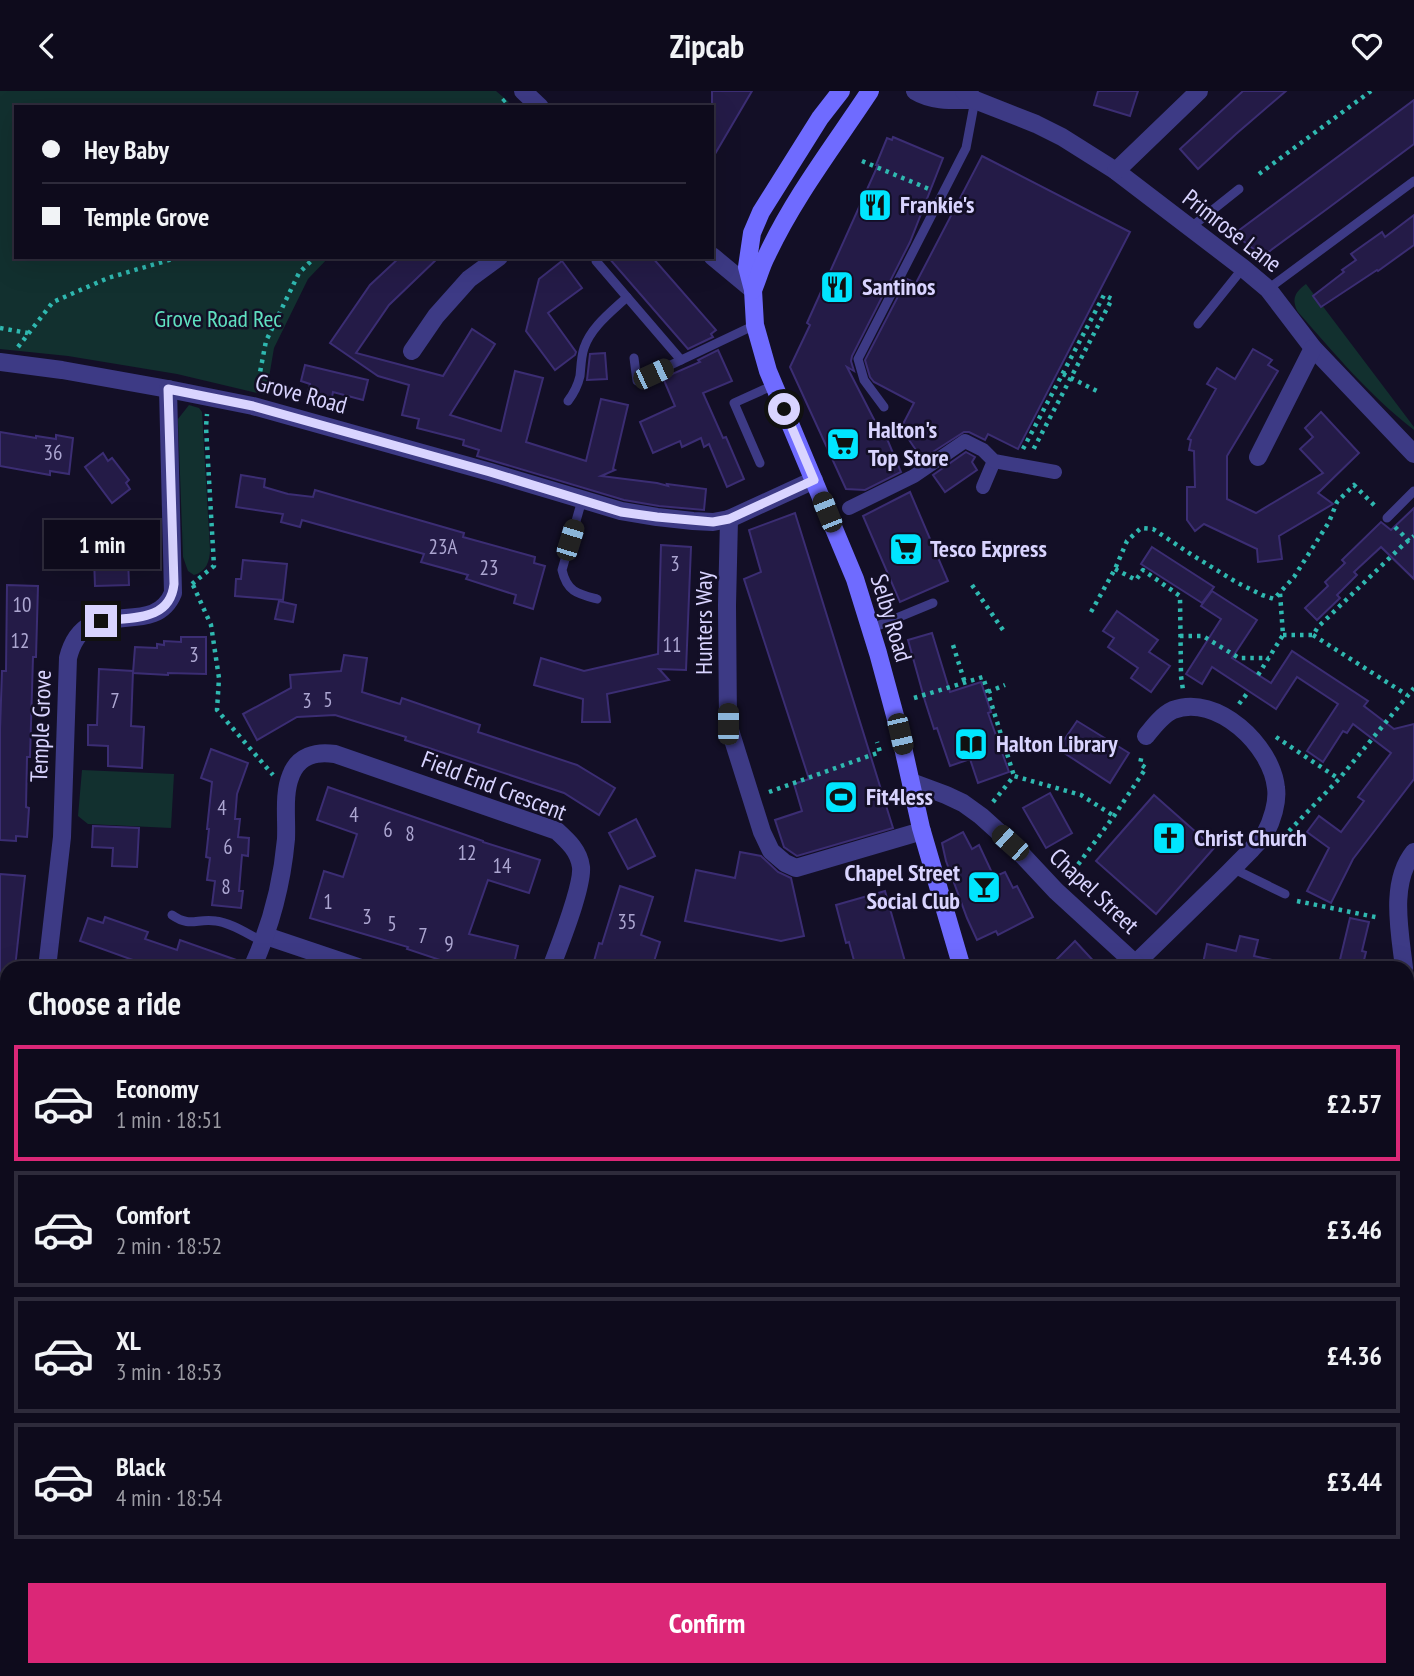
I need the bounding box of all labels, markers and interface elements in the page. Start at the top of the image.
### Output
text: Zipcab [670,25,744,67]
icon: back [28,27,66,65]
icon: heart [1348,27,1386,65]
text: Hey Baby [84,133,169,166]
street label: Primrose Lane [1177,182,1288,279]
restaurant icon: Frankie's [856,186,894,224]
place label: Frankie's [900,189,974,220]
text: Temple Grove [84,200,209,233]
restaurant icon: Santinos [818,268,856,306]
place label: Santinos [862,271,935,302]
park label: Grove Road Rec [154,303,282,334]
car [630,356,677,392]
street label: Grove Road [252,366,350,421]
route start [768,393,800,425]
place label: Halton's Top Store [868,414,949,473]
supermarket icon: Halton's Top Store [824,425,862,463]
house number: 36 [44,439,62,466]
car [810,489,845,535]
car [554,517,587,563]
callout: 1 min [43,519,159,568]
text: 1 min [79,530,125,559]
supermarket icon: Tesco Express [887,530,925,568]
house number: 23A [429,533,457,560]
place label: Tesco Express [930,533,1047,564]
house number: 3 [670,550,680,577]
house number: 23 [480,554,498,581]
street label: Selby Road [863,570,920,666]
street label: Hunters Way [688,571,719,675]
house number: 10 [13,591,31,618]
route end [85,605,117,637]
house number: 12 [11,627,29,654]
house number: 11 [663,631,681,658]
house number: 3 [189,641,199,668]
street label: Temple Grove [23,669,58,783]
house number: 5 [323,686,333,713]
house number: 7 [110,687,120,714]
house number: 3 [302,687,312,714]
car [718,703,739,745]
car [886,711,915,757]
library icon: Halton Library [952,725,990,763]
place label: Halton Library [996,728,1118,759]
street label: Field End Crescent [417,744,571,828]
sports icon: Fit4less [822,778,860,816]
place label: Fit4less [866,781,933,812]
house number: 4 [217,794,227,821]
house number: 4 [349,801,359,828]
house number: 6 [383,816,393,843]
church icon: Christ Church [1150,819,1188,857]
house number: 8 [405,820,415,847]
car [988,821,1033,865]
place label: Christ Church [1194,822,1307,853]
house number: 6 [223,833,233,860]
house number: 12 [458,839,476,866]
street label: Chapel Street [1043,841,1146,940]
house number: 14 [493,852,512,879]
place label: Chapel Street Social Club [845,857,960,916]
bar icon: Chapel Street Social Club [965,868,1003,906]
house number: 8 [221,873,231,900]
house number: 1 [323,888,333,915]
house number: 3 [362,903,372,930]
house number: 35 [618,908,636,935]
house number: 5 [387,910,397,937]
house number: 7 [418,922,428,949]
house number: 9 [444,930,454,957]
text: Choose a ride [28,982,181,1024]
icon: car [32,1072,95,1135]
text: Economy [116,1072,198,1105]
text: £2.57 [1327,1087,1382,1120]
text: 1 min · 18:51 [116,1105,222,1134]
icon: car [32,1198,95,1261]
text: Comfort [116,1198,190,1231]
text: £3.46 [1327,1213,1382,1246]
text: 2 min · 18:52 [116,1231,222,1260]
icon: car [32,1324,95,1387]
text: XL [116,1324,141,1357]
text: £4.36 [1327,1339,1382,1372]
text: 3 min · 18:53 [116,1357,222,1386]
icon: car [32,1450,95,1513]
text: Black [116,1450,166,1483]
text: £3.44 [1327,1465,1382,1498]
text: 4 min · 18:54 [116,1483,222,1512]
button: Confirm [28,1583,1386,1663]

